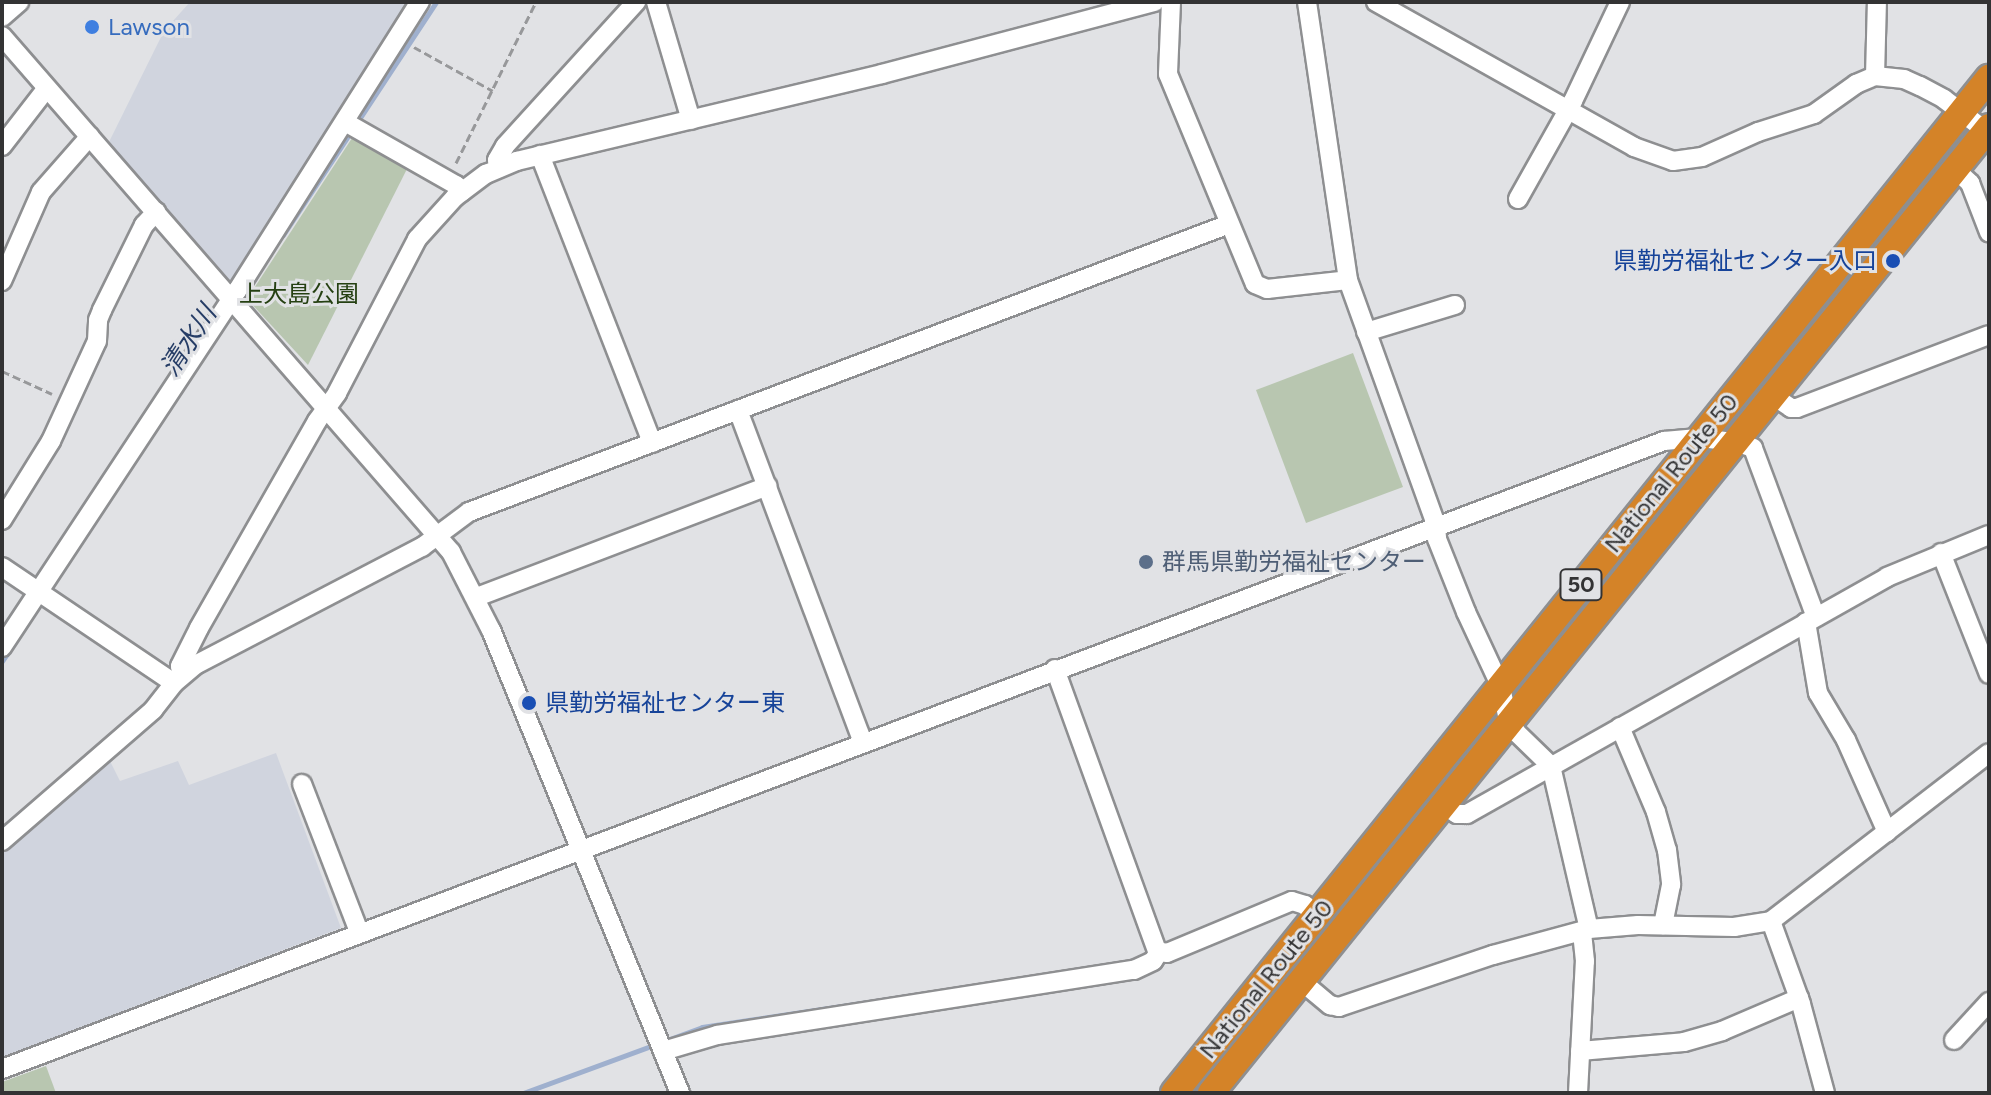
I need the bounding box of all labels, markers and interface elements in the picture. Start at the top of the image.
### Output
place label: Lawson [108,13,190,41]
marker: Lawson [83,18,101,36]
place label: 県勤労福祉センター入口 [1613,247,1877,275]
marker: 県勤労福祉センター入口 [1884,252,1902,270]
park label: 上大島公園 [239,280,359,308]
water label: 清水川 [155,300,223,382]
street label: National Route 50 [1598,388,1744,558]
place label: 群馬県勤労福祉センター [1162,548,1426,576]
marker: 群馬県勤労福祉センター [1137,553,1155,571]
road number: 50 [1559,567,1603,603]
place label: 県勤労福祉センター東 [545,689,785,717]
marker: 県勤労福祉センター東 [520,694,538,712]
street label: National Route 50 [1193,894,1339,1064]

